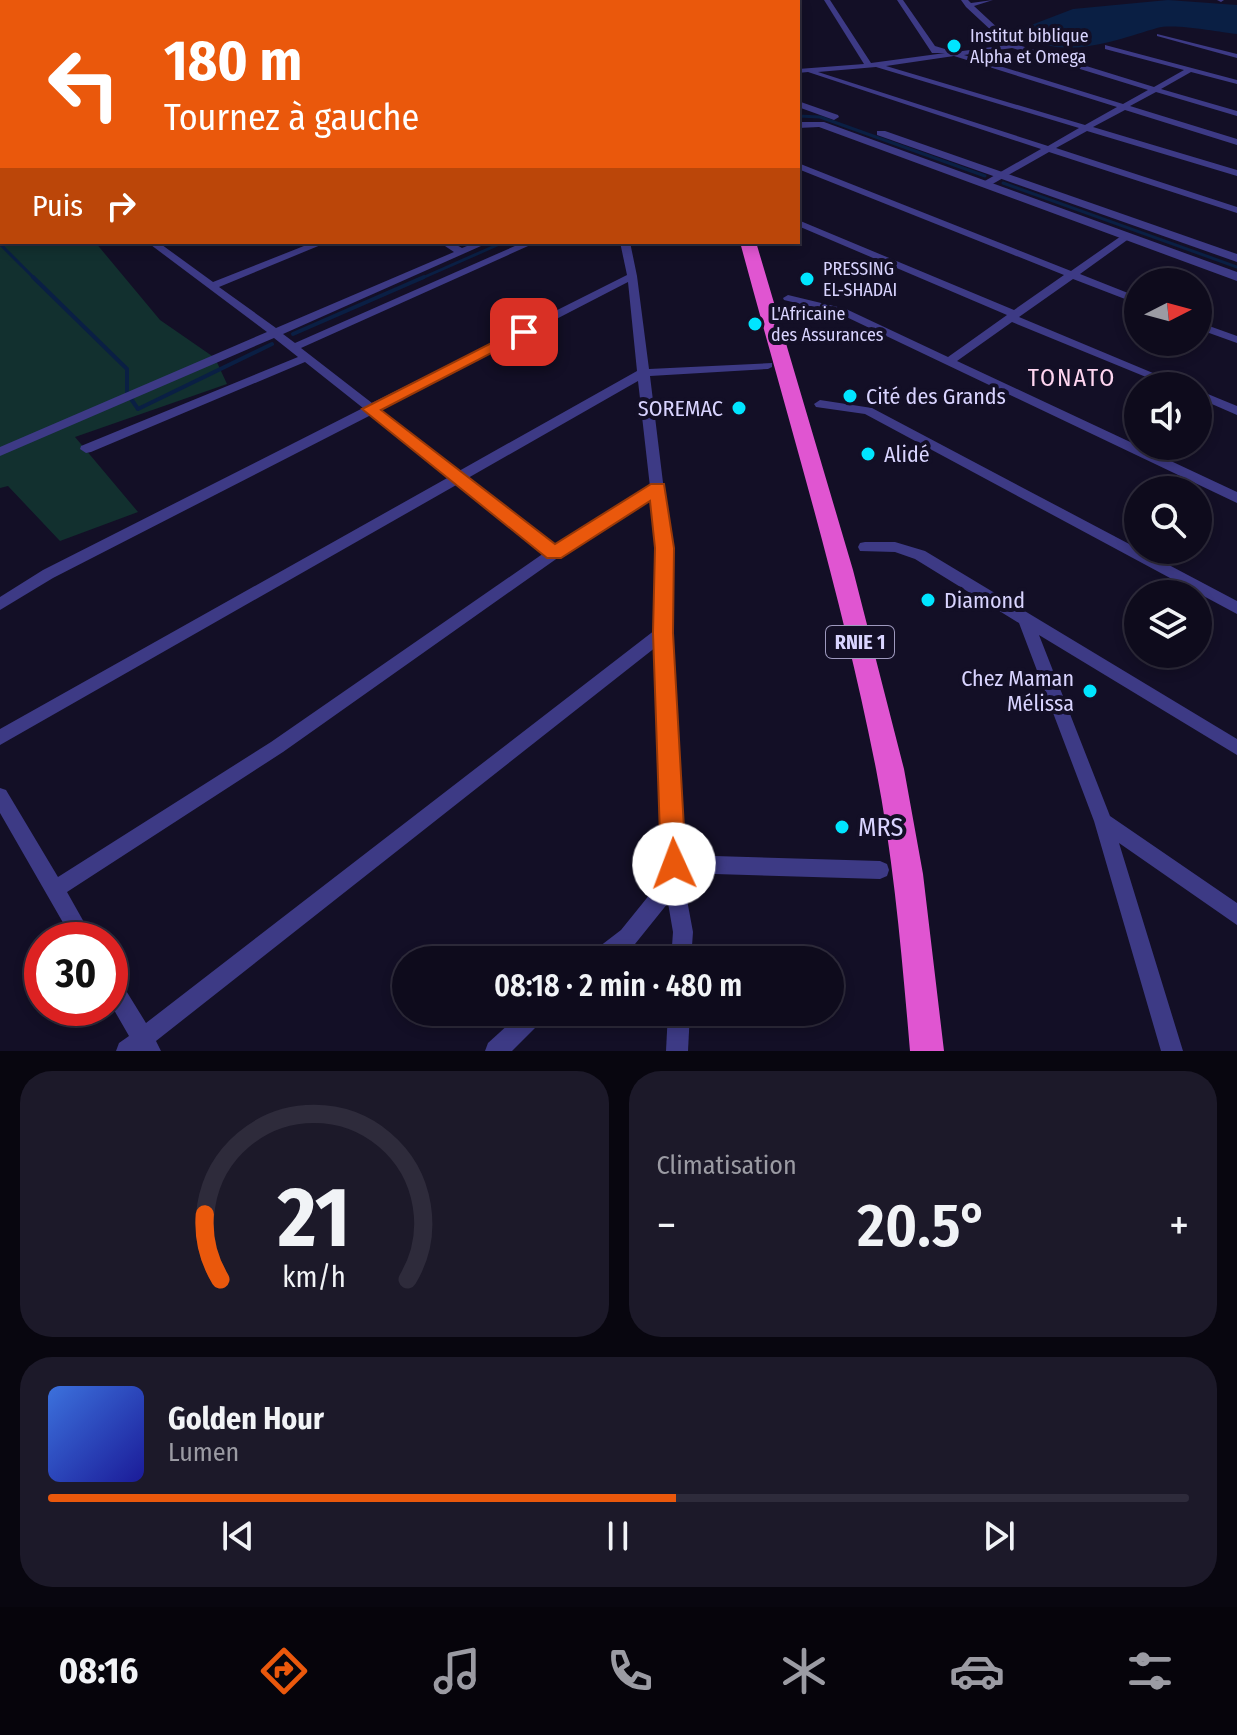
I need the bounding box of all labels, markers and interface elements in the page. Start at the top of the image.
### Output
place label: Institut biblique Alpha et Omega [970,25,1089,68]
text: 180 m [164,28,302,95]
icon: left [32,32,136,136]
marker: Institut biblique Alpha et Omega [945,37,963,55]
text: Tournez à gauche [164,96,419,140]
icon: right [99,184,143,228]
text: Puis [32,188,83,224]
place label: PRESSING EL-SHADAI [823,258,897,301]
north arrow [1124,268,1212,356]
map controls [1124,268,1212,668]
marker: PRESSING EL-SHADAI [798,270,816,288]
pin [490,298,558,366]
place label: L'Africaine des Assurances [771,303,884,346]
icon: arrive [502,310,546,354]
marker: L'Africaine des Assurances [746,315,764,333]
district label: TONATO [1028,364,1116,392]
button: sound [1124,372,1212,460]
place label: Cité des Grands [866,383,1006,410]
marker: Cité des Grands [841,387,859,405]
place label: SOREMAC [638,395,723,422]
marker: SOREMAC [730,399,748,417]
place label: Alidé [884,441,930,468]
marker: Alidé [859,445,877,463]
button: search [1124,476,1212,564]
button: layers [1124,580,1212,668]
place label: Diamond [944,587,1025,614]
marker: Diamond [919,591,937,609]
road number: RNIE 1 [826,626,894,658]
place label: Chez Maman Mélissa [961,665,1074,717]
marker: Chez Maman Mélissa [1081,682,1099,700]
place label: MRS [858,812,903,843]
marker: MRS [833,818,851,836]
position arrow [632,822,716,906]
speed limit sign: 30 [24,922,128,1026]
text: 08:18 · 2 min · 480 m [494,968,742,1004]
text: Climatisation [657,1150,797,1181]
text: 21 [277,1168,350,1268]
text: 20.5° [857,1190,988,1262]
text: − [657,1199,676,1252]
text: + [1169,1199,1189,1252]
text: km/h [282,1260,346,1295]
text: Golden Hour [168,1401,324,1437]
text: Lumen [168,1437,239,1468]
icon: previous [216,1514,260,1558]
icon: pause [596,1514,640,1558]
icon: next [977,1514,1021,1558]
icon: directions [256,1643,312,1699]
icon: music [429,1643,485,1699]
icon: phone [602,1643,658,1699]
icon: climate [776,1643,832,1699]
icon: car [949,1643,1005,1699]
icon: filters [1122,1643,1178,1699]
text: 08:16 [59,1649,138,1693]

